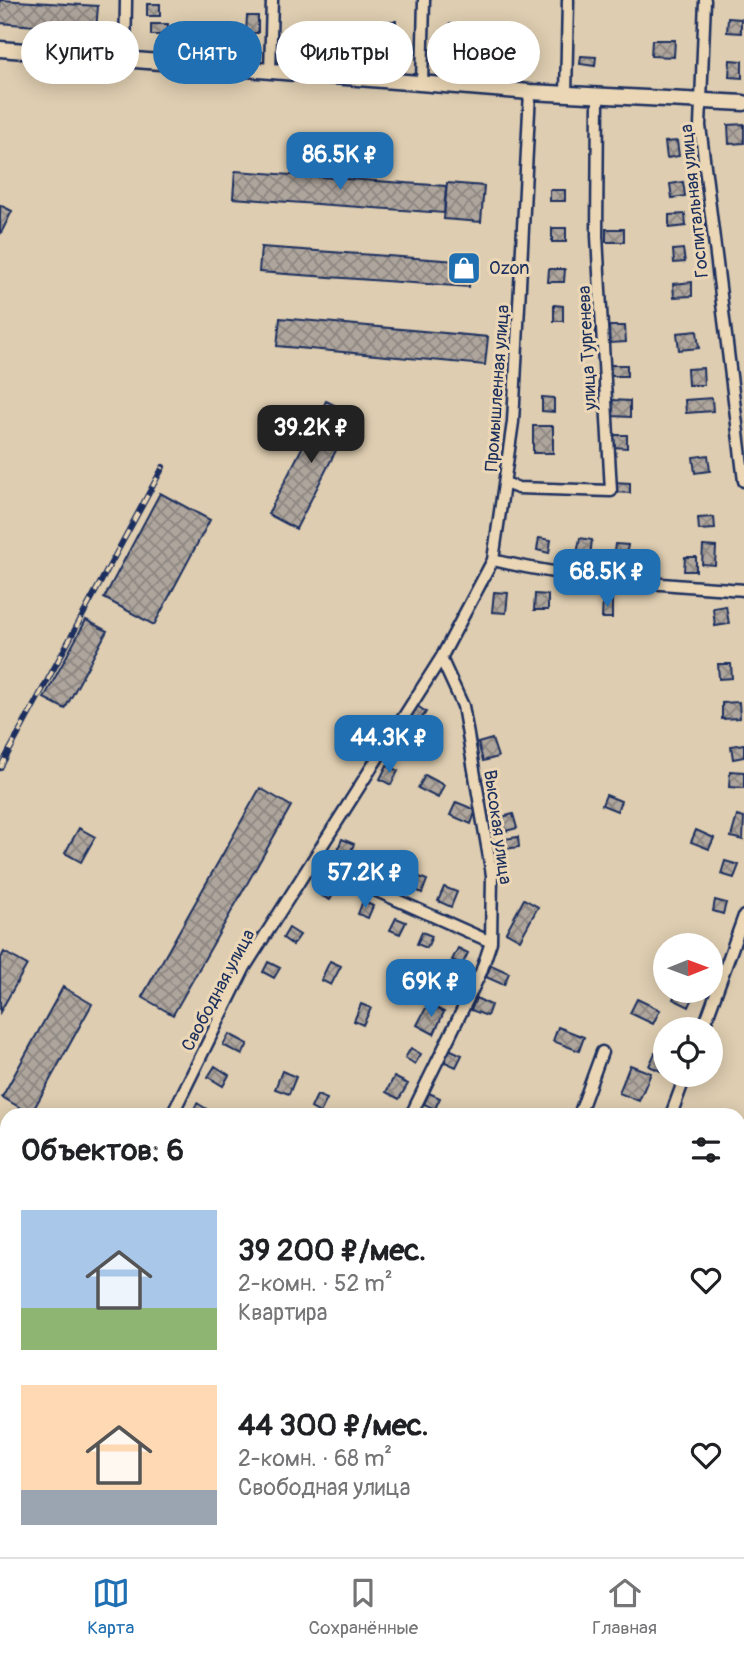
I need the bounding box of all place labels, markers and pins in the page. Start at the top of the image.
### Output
pin: 86.5K ₽ [275,132,405,192]
shop icon: Ozon [445,249,483,287]
place label: Ozon [489,257,529,280]
pin: 39.2K ₽ [246,406,376,465]
pin: 68.5K ₽ [542,550,672,609]
pin: 44.3K ₽ [324,716,454,775]
pin: 57.2K ₽ [300,850,430,910]
pin: 69K ₽ [382,960,480,1019]

